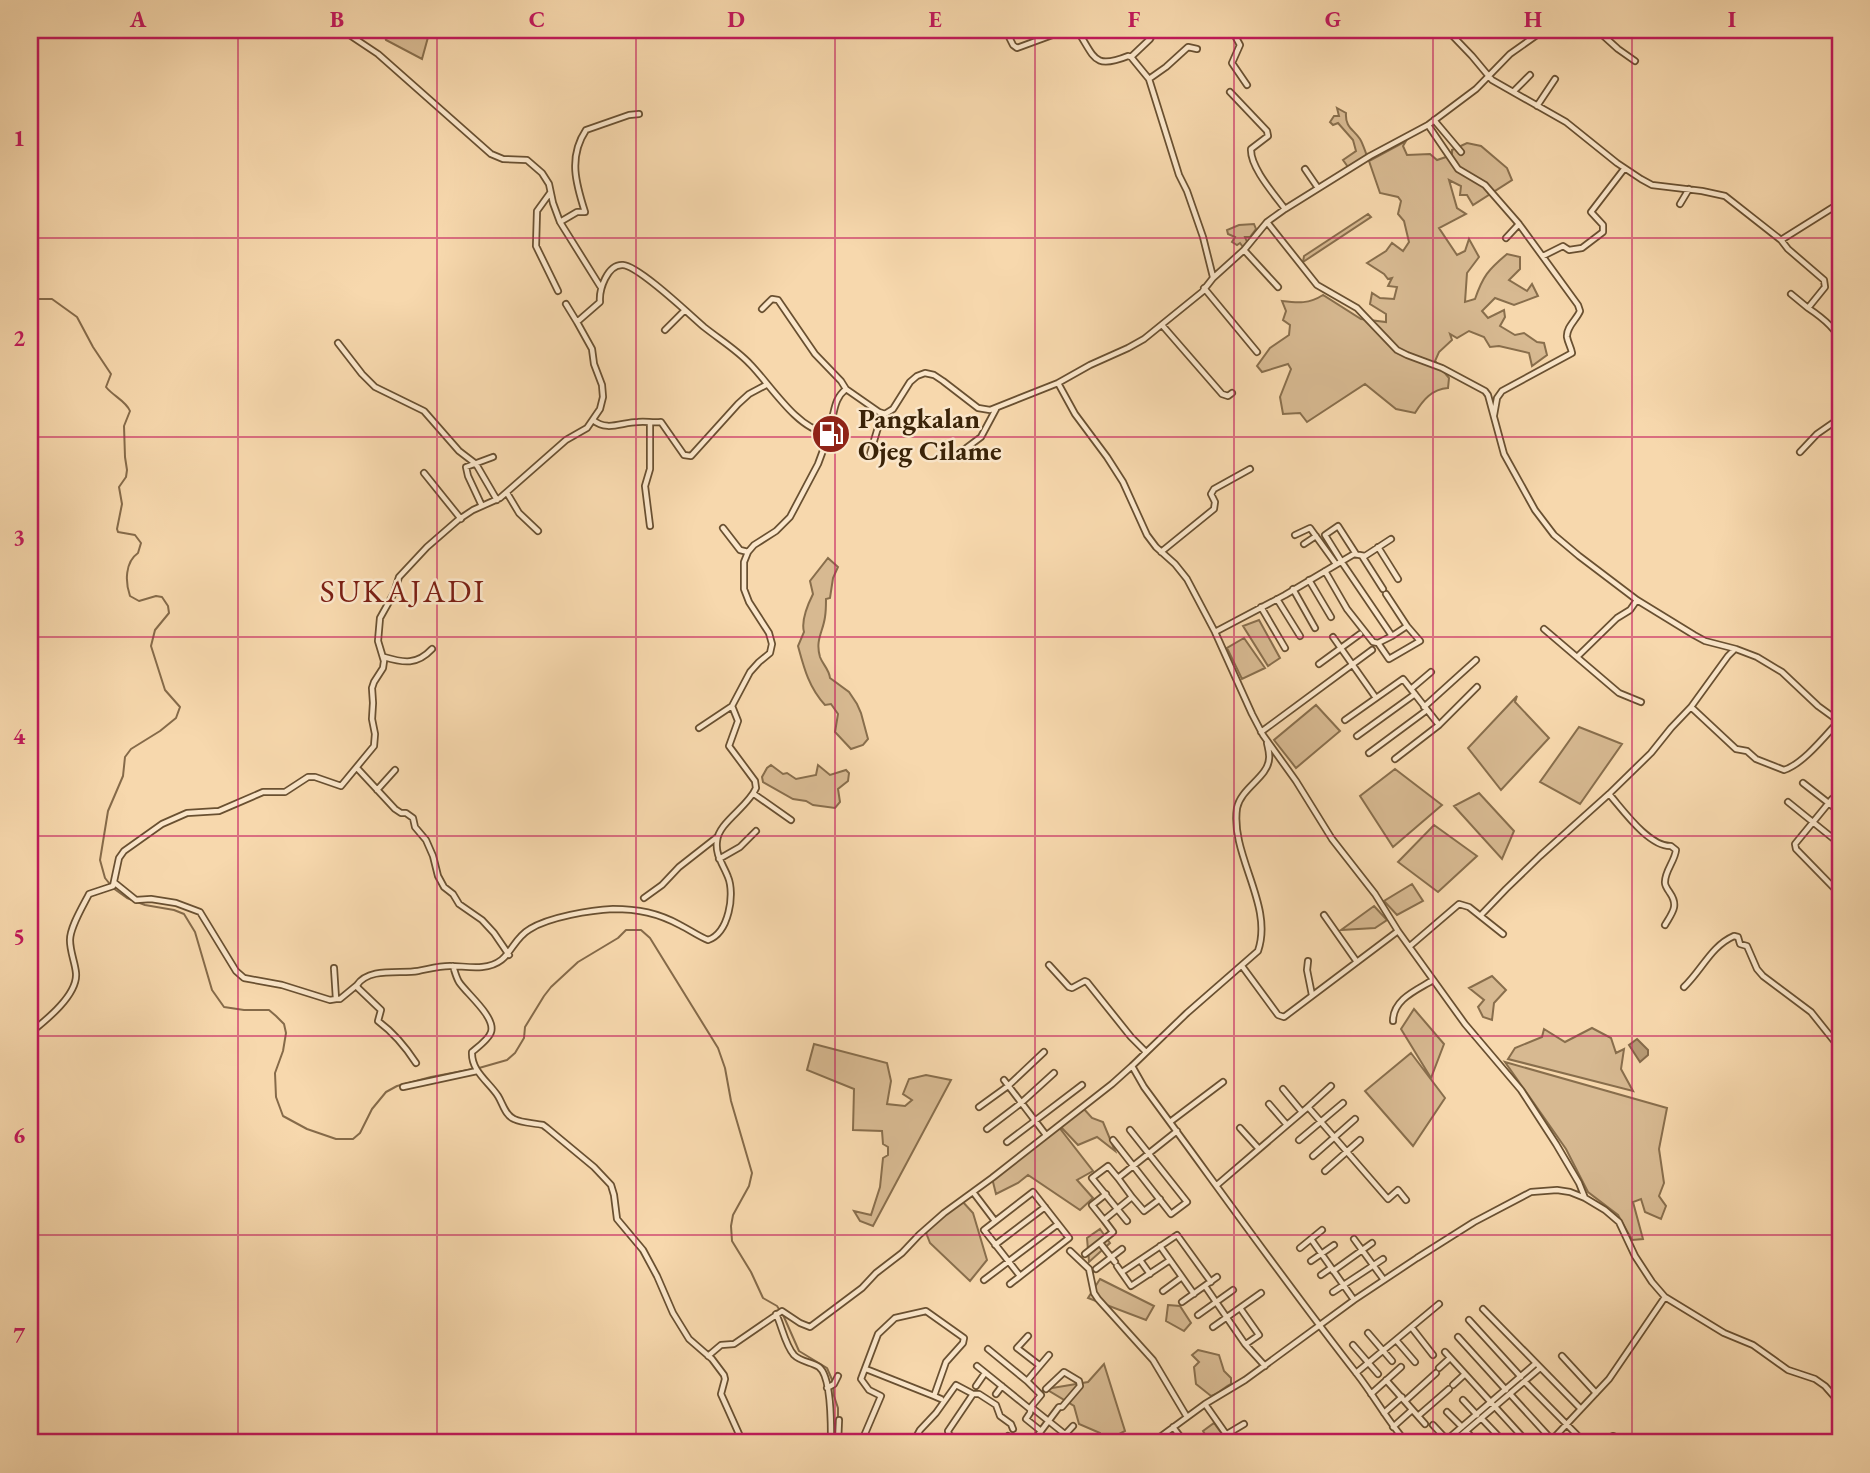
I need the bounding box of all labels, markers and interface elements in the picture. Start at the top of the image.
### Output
text: A [129,4,147,34]
text: B [330,4,344,34]
text: C [529,4,545,34]
text: D [727,4,745,34]
text: E [928,4,942,34]
text: F [1128,4,1141,34]
text: G [1325,4,1341,34]
text: H [1524,4,1542,34]
text: I [1728,4,1736,34]
text: 1 [13,123,25,153]
text: 2 [13,323,25,353]
place label: Pangkalan Ojeg Cilame [858,400,1002,468]
fuel station icon: Pangkalan Ojeg Cilame [810,413,852,455]
text: 3 [13,522,25,552]
district label: SUKAJADI [320,570,486,612]
text: 4 [13,721,26,751]
text: 5 [13,921,25,951]
text: 6 [13,1120,25,1150]
text: 7 [13,1320,26,1350]

